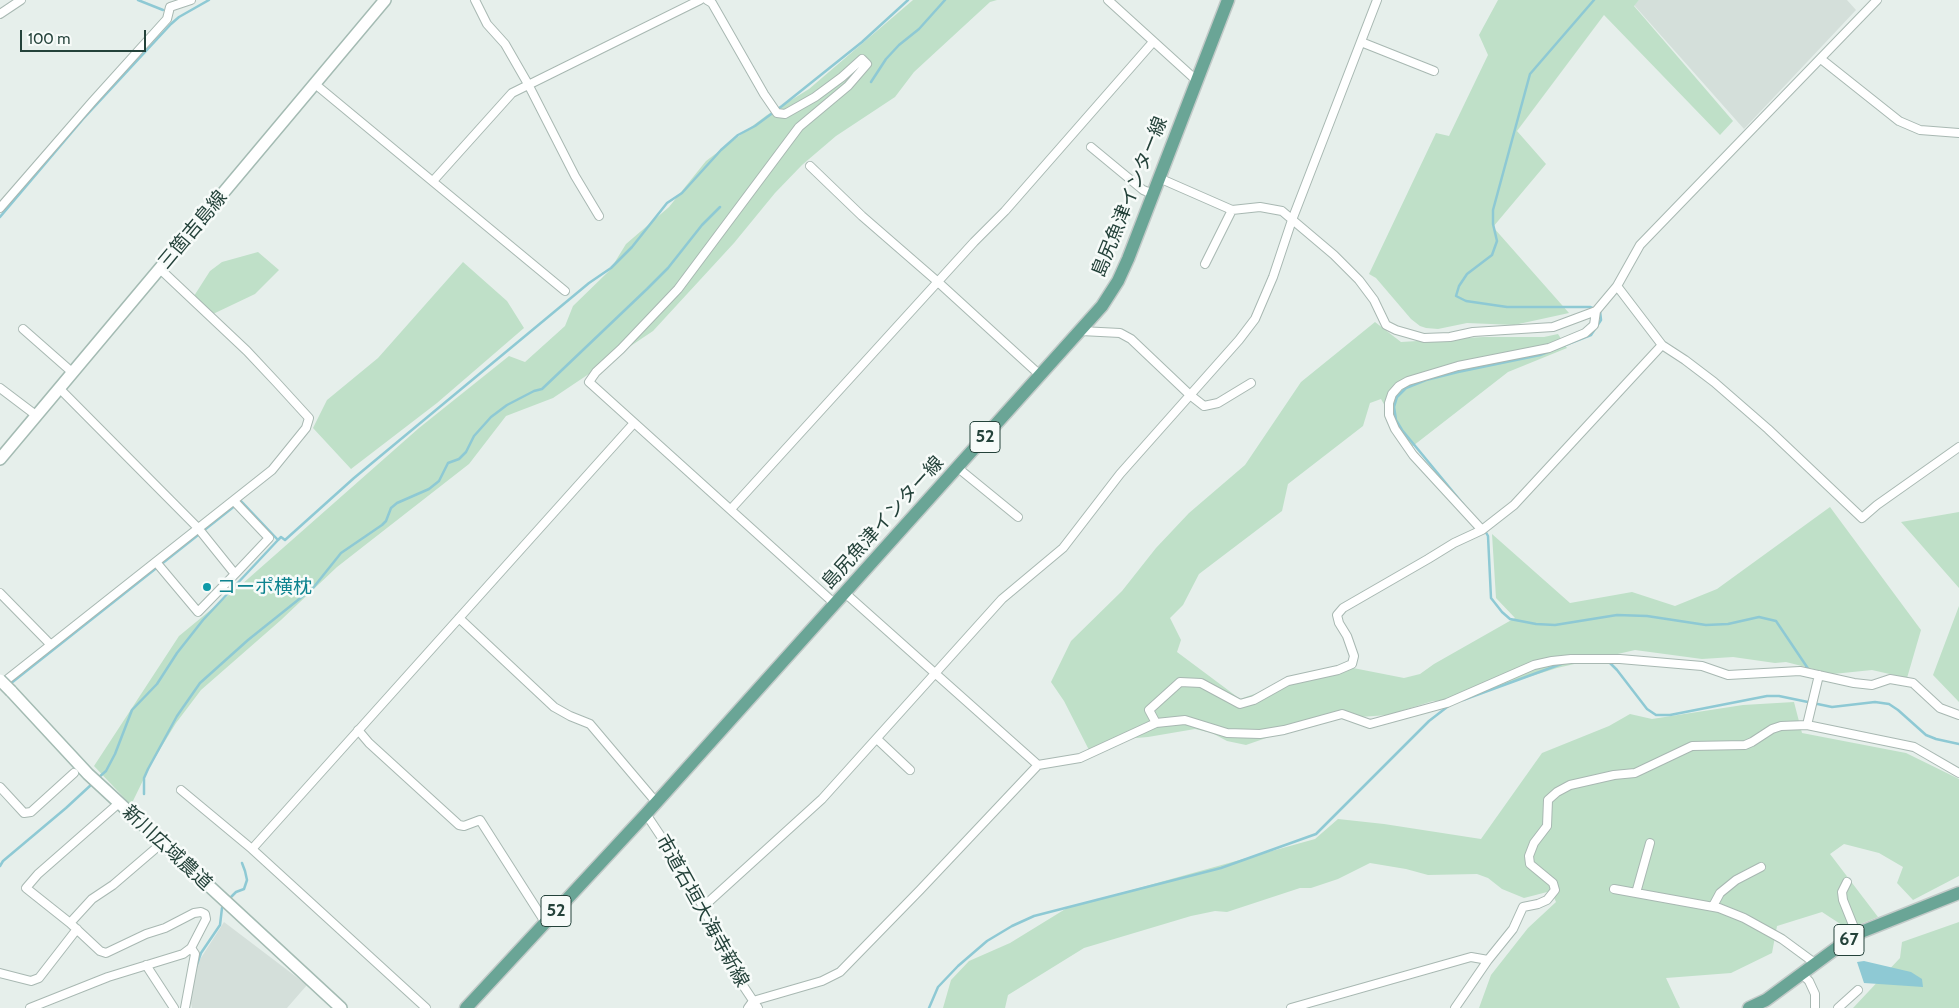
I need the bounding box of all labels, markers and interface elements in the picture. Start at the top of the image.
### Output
scale bar [22,20,149,52]
text: 100 m [28,30,70,48]
street label: 島尻魚津インター線 [1087,113,1173,281]
street label: 三箇吉島線 [154,186,232,274]
road number: 52 [970,422,1000,452]
street label: 島尻魚津インター線 [817,452,949,594]
place label: コーポ横枕 [217,576,312,598]
marker: コーポ横枕 [201,581,213,593]
street label: 新川広域農道 [118,801,216,895]
street label: 市道石垣大海寺新線 [651,831,753,991]
road number: 52 [541,896,571,926]
road number: 67 [1834,924,1864,956]

